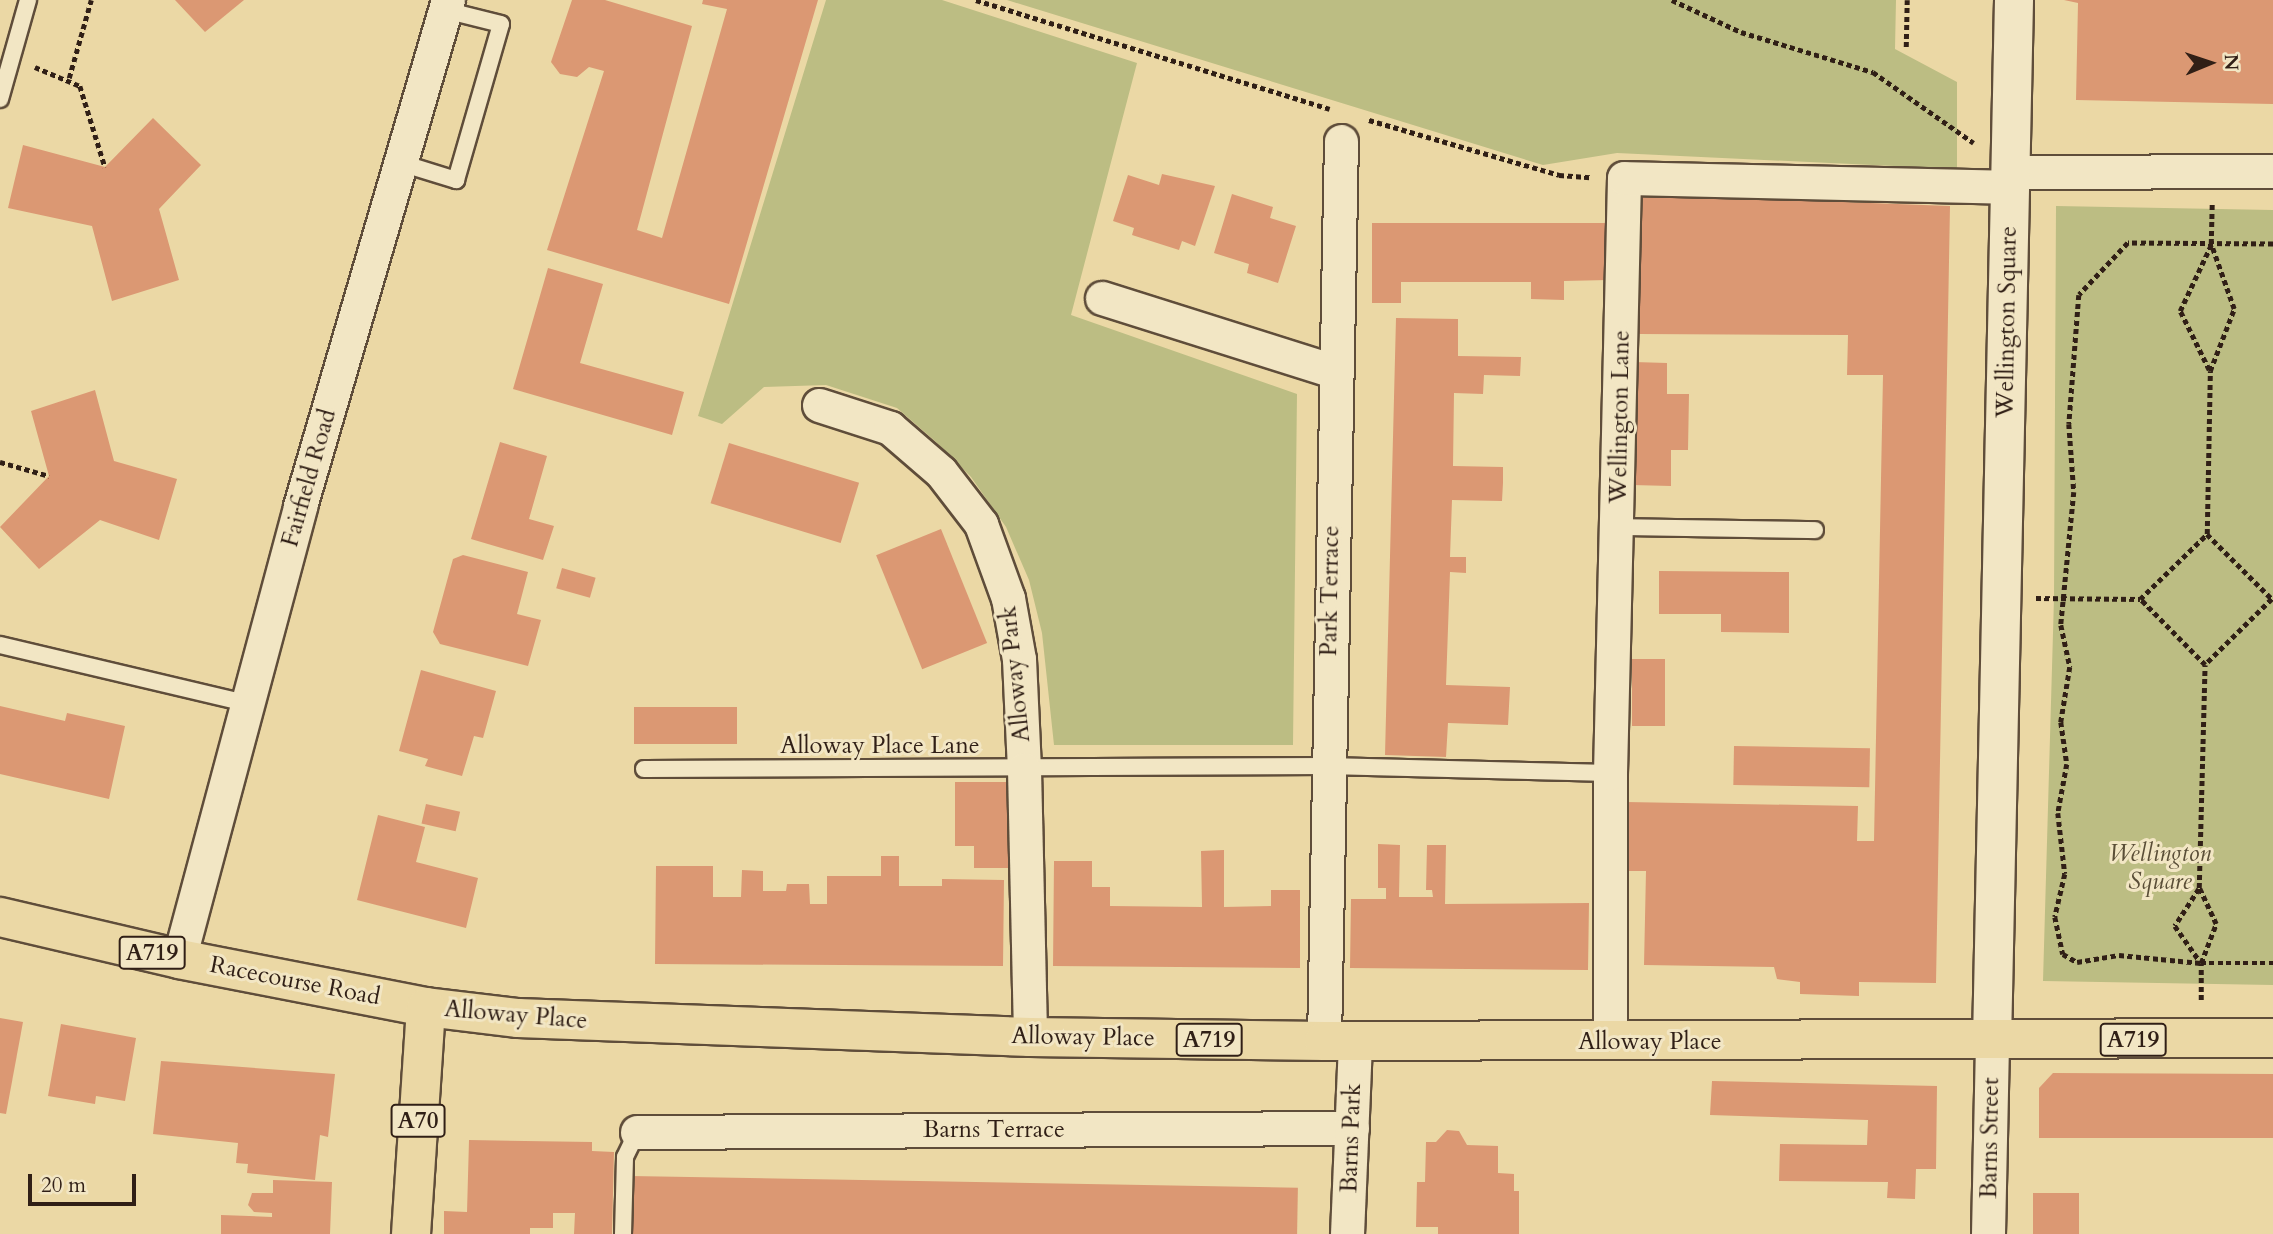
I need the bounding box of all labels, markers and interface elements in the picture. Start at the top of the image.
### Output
north arrow [2175,28,2245,98]
text: N [2218,54,2244,71]
street label: Wellington Square [1991,226,2023,418]
street label: Wellington Lane [1604,330,1636,504]
street label: Fairfield Road [276,406,342,550]
street label: Park Terrace [1314,525,1346,657]
street label: Alloway Park [994,604,1036,744]
street label: Alloway Place Lane [780,732,980,760]
park label: Wellington Square [2109,840,2211,896]
road number: A719 [117,934,187,972]
street label: Racecourse Road [207,950,383,1012]
street label: Alloway Place [443,994,589,1036]
street label: Alloway Place [1011,1021,1155,1053]
road number: A719 [1174,1021,1244,1060]
road number: A719 [2098,1021,2168,1060]
street label: Alloway Place [1578,1028,1722,1056]
street label: Barns Street [1975,1077,2005,1199]
street label: Barns Park [1335,1083,1367,1193]
road number: A70 [390,1102,446,1140]
street label: Barns Terrace [923,1116,1065,1144]
scale bar [32,1160,140,1204]
text: 20 m [41,1171,86,1200]

